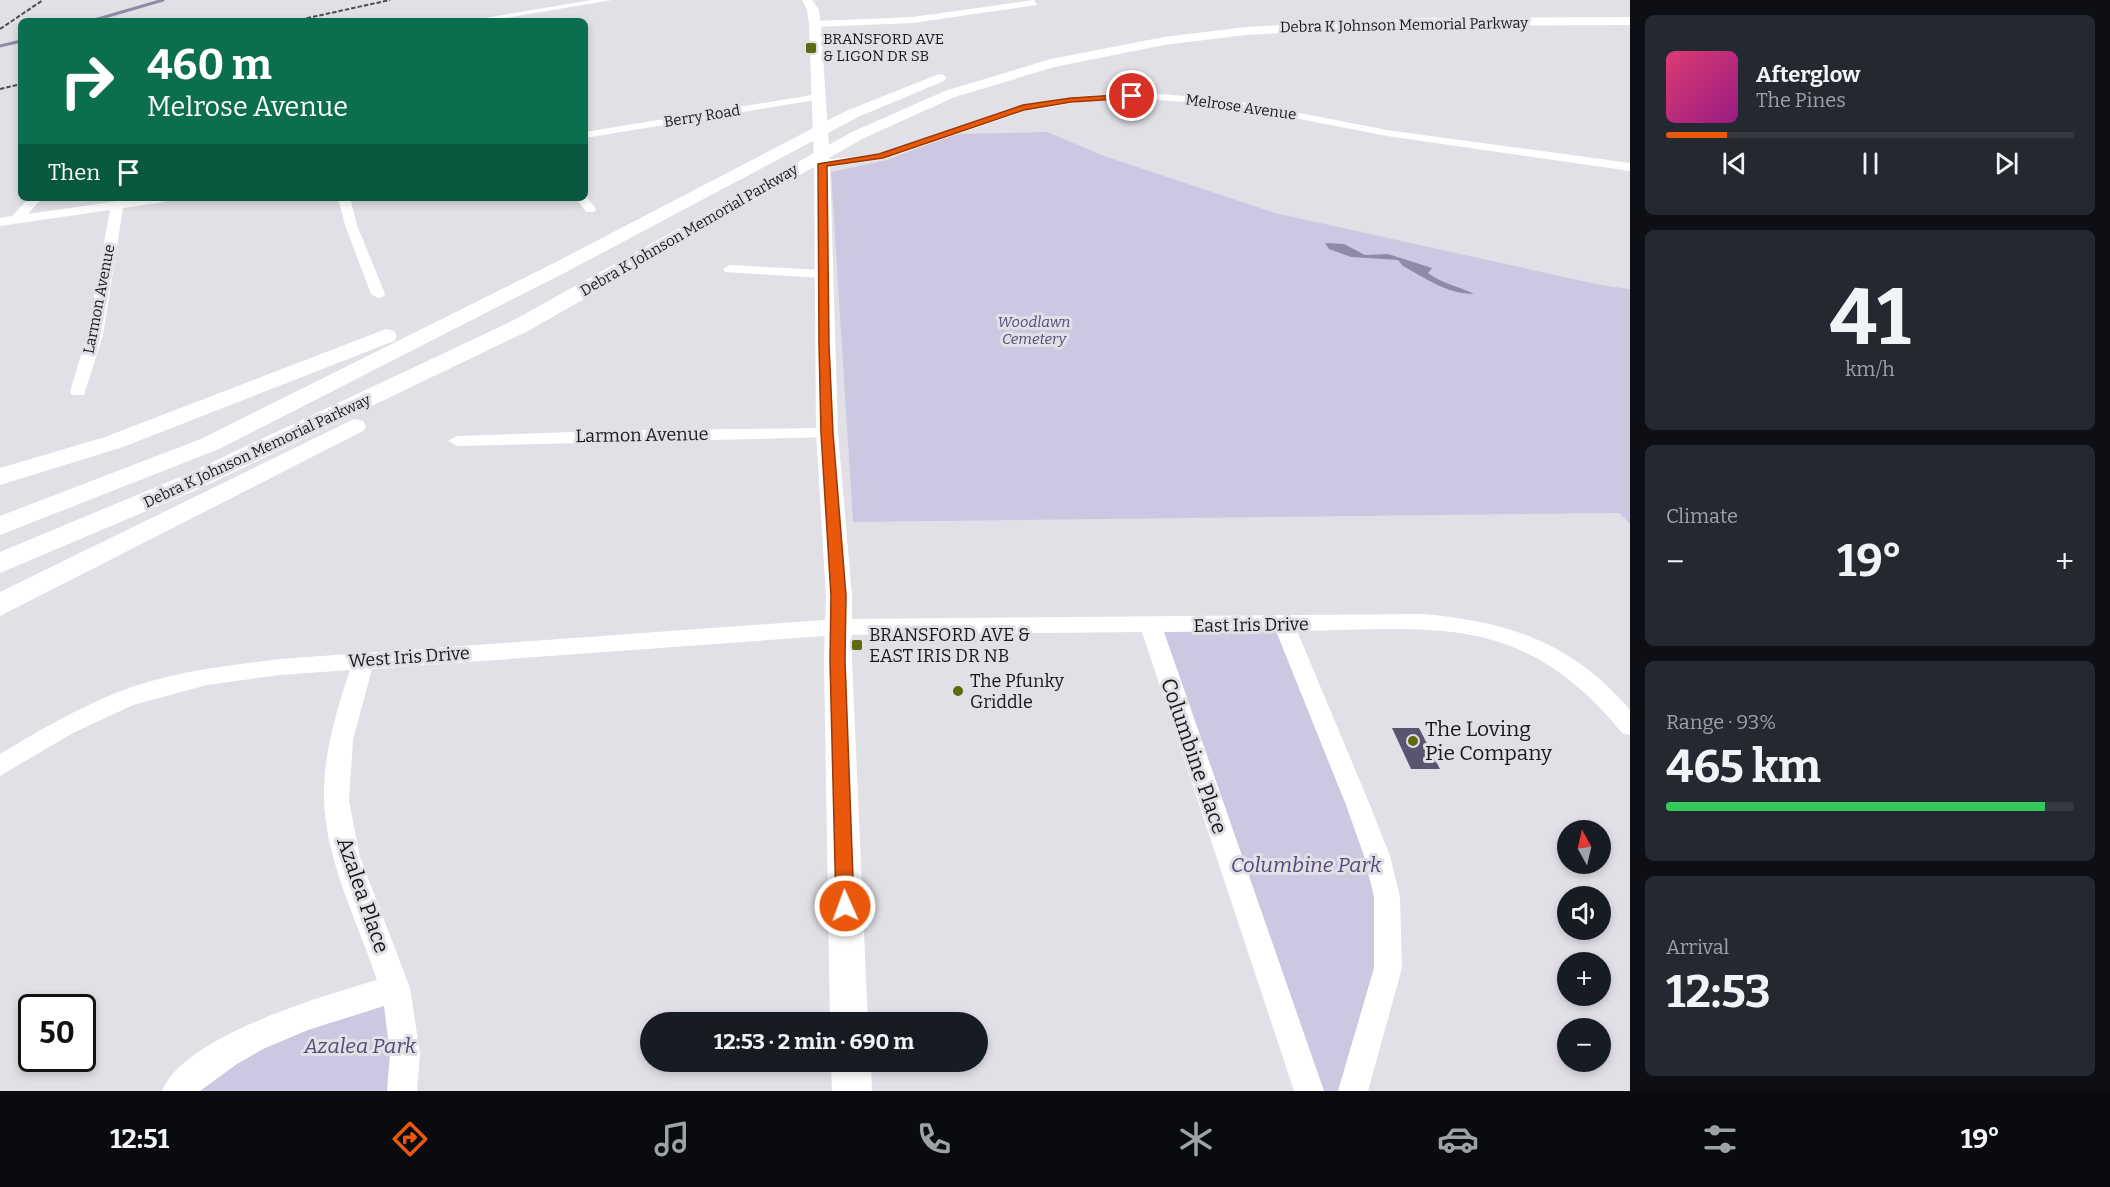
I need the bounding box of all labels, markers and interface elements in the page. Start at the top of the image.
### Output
street label: Debra K Johnson Memorial Parkway [1280,14,1528,36]
place label: BRANSFORD AVE & LIGON DR SB [823,30,944,65]
text: 460 m [147,40,272,90]
marker: BRANSFORD AVE & LIGON DR SB [804,41,818,55]
icon: right [48,42,126,120]
text: Afterglow [1756,61,1860,88]
pin [1106,70,1157,121]
icon: arrive [1115,79,1148,112]
text: The Pines [1756,88,1846,112]
street label: Melrose Avenue [1184,90,1298,124]
text: Melrose Avenue [147,91,348,123]
street label: Berry Road [662,101,742,131]
icon: previous [1718,147,1751,180]
icon: pause [1854,147,1887,180]
icon: next [1990,147,2023,180]
icon: arrive [112,156,145,189]
text: Then [48,159,100,186]
street label: Debra K Johnson Memorial Parkway [577,160,801,300]
street label: Larmon Avenue [80,243,118,355]
text: 41 [1829,271,1911,365]
park label: Woodlawn Cemetery [998,313,1070,348]
text: km/h [1845,357,1895,381]
street label: Debra K Johnson Memorial Parkway [141,390,373,512]
street label: Larmon Avenue [575,423,709,447]
text: Climate [1666,504,1738,528]
text: 19° [1837,534,1902,588]
text: − [1666,542,1684,582]
text: + [2055,542,2074,582]
street label: East Iris Drive [1193,613,1309,637]
place label: BRANSFORD AVE & EAST IRIS DR NB [869,624,1030,667]
marker: BRANSFORD AVE & EAST IRIS DR NB [850,638,864,652]
street label: West Iris Drive [348,642,470,672]
place label: The Pfunky Griddle [970,670,1064,713]
street label: Columbine Place [1155,675,1233,837]
marker: The Pfunky Griddle [951,684,965,698]
text: Range · 93% [1666,710,1776,734]
place label: The Loving Pie Company [1425,716,1553,766]
marker: The Loving Pie Company [1406,734,1420,748]
text: 465 km [1666,740,1821,794]
north arrow [1557,820,1611,874]
map controls [1557,820,1611,1072]
street label: Azalea Place [331,834,395,956]
park label: Columbine Park [1231,852,1382,878]
position arrow [813,874,877,938]
button: sound [1557,886,1611,940]
text: Arrival [1666,935,1729,959]
button: + [1557,952,1611,1006]
text: 12:53 [1666,965,1771,1019]
speed limit sign: 50 [18,994,96,1072]
button: − [1557,1018,1611,1072]
text: 12:53 · 2 min · 690 m [714,1028,914,1055]
park label: Azalea Park [303,1033,417,1059]
icon: directions [389,1118,431,1160]
icon: music [651,1118,693,1160]
icon: phone [913,1118,955,1160]
icon: climate [1175,1118,1217,1160]
icon: car [1437,1118,1479,1160]
icon: filters [1699,1118,1741,1160]
text: 12:51 [110,1123,169,1155]
text: 19° [1961,1123,2000,1155]

